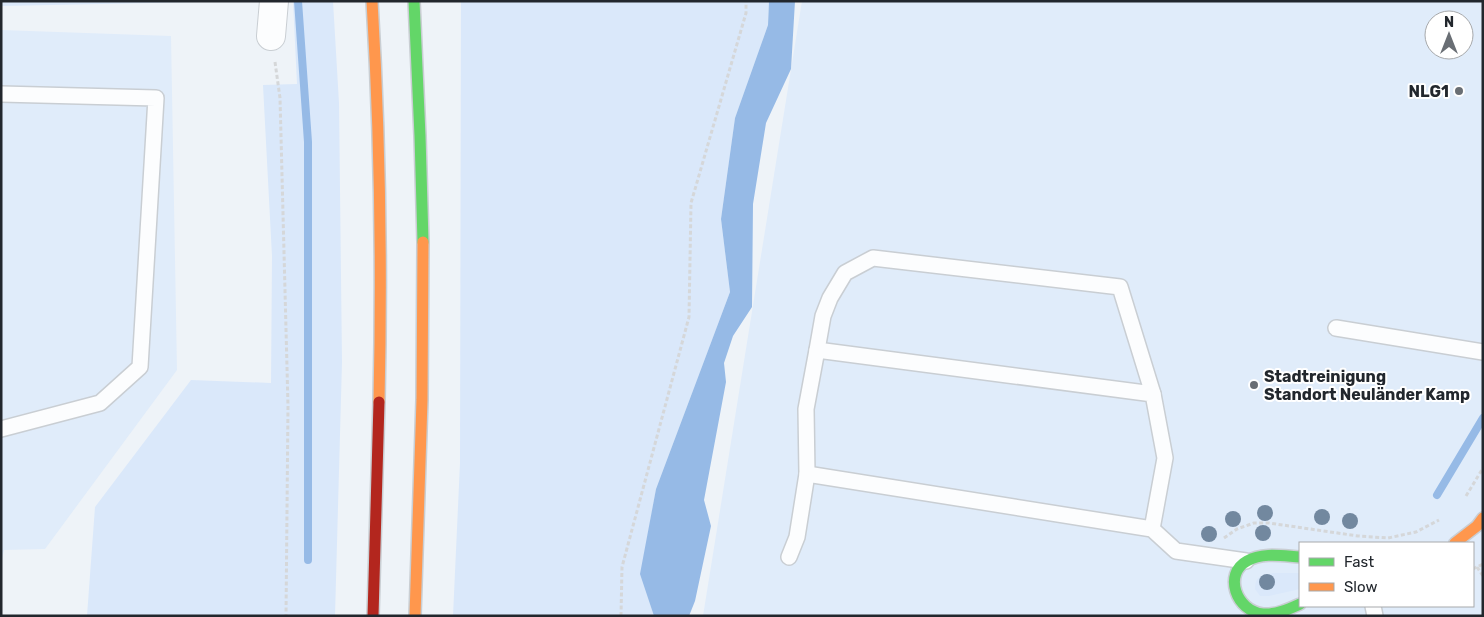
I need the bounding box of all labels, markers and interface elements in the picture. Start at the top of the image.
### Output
north arrow [1424,10,1474,60]
text: N [1444,14,1454,31]
place label: NLG1 [1409,82,1449,101]
marker: NLG1 [1453,85,1465,97]
place label: Stadtreinigung Standort Neuländer Kamp [1264,367,1470,404]
marker: Stadtreinigung Standort Neuländer Kamp [1248,379,1260,391]
legend [1299,542,1474,607]
text: Fast [1344,553,1374,571]
text: Slow [1344,578,1377,596]

